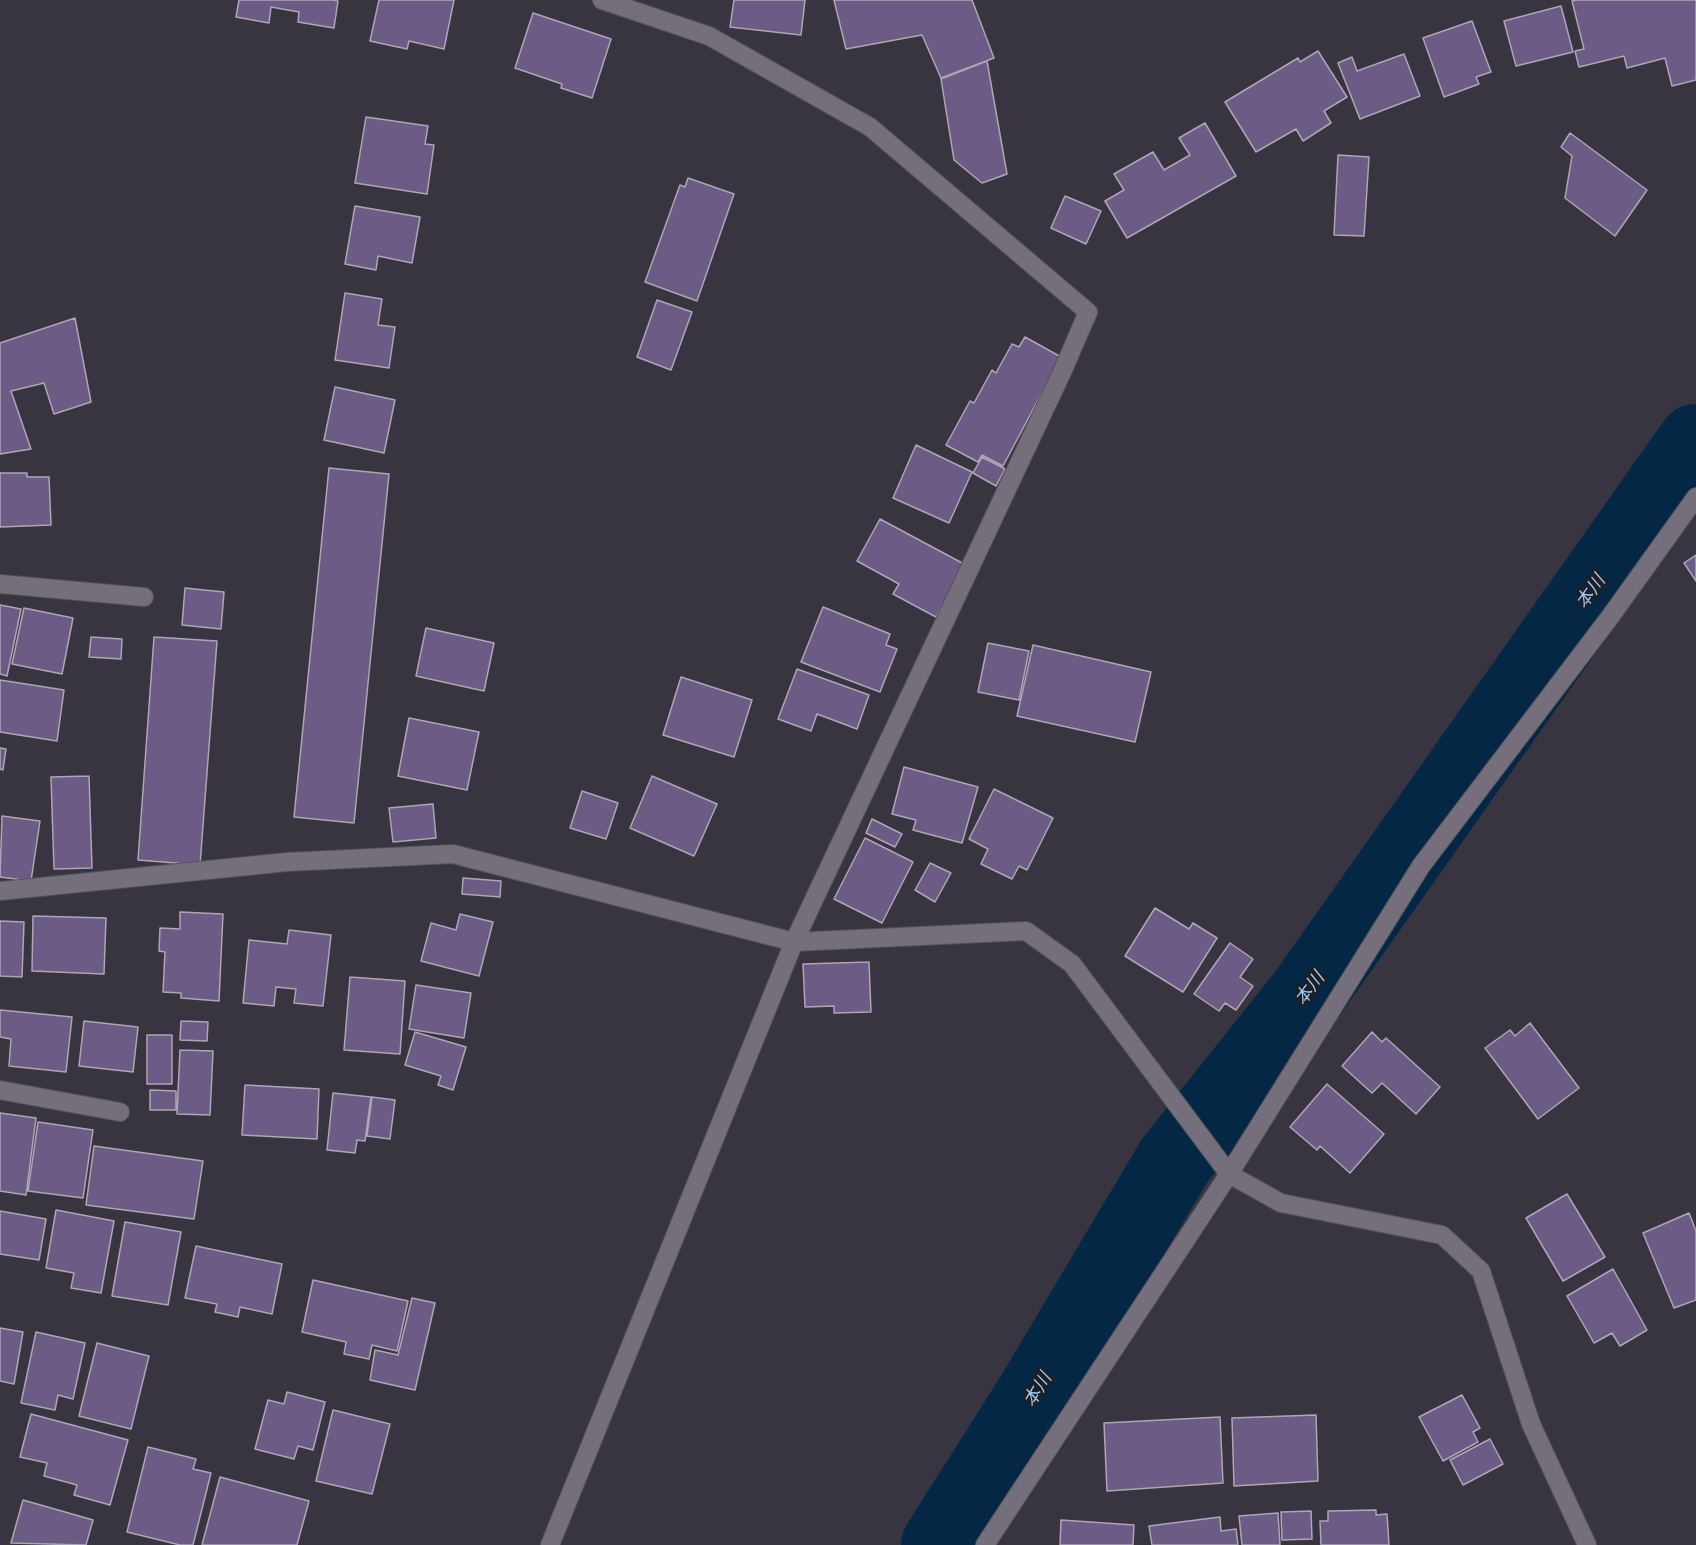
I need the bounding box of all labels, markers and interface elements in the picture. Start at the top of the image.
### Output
water label: 本川 [1572,571,1610,613]
water label: 本川 [1291,968,1329,1010]
water label: 本川 [1019,1369,1057,1411]

